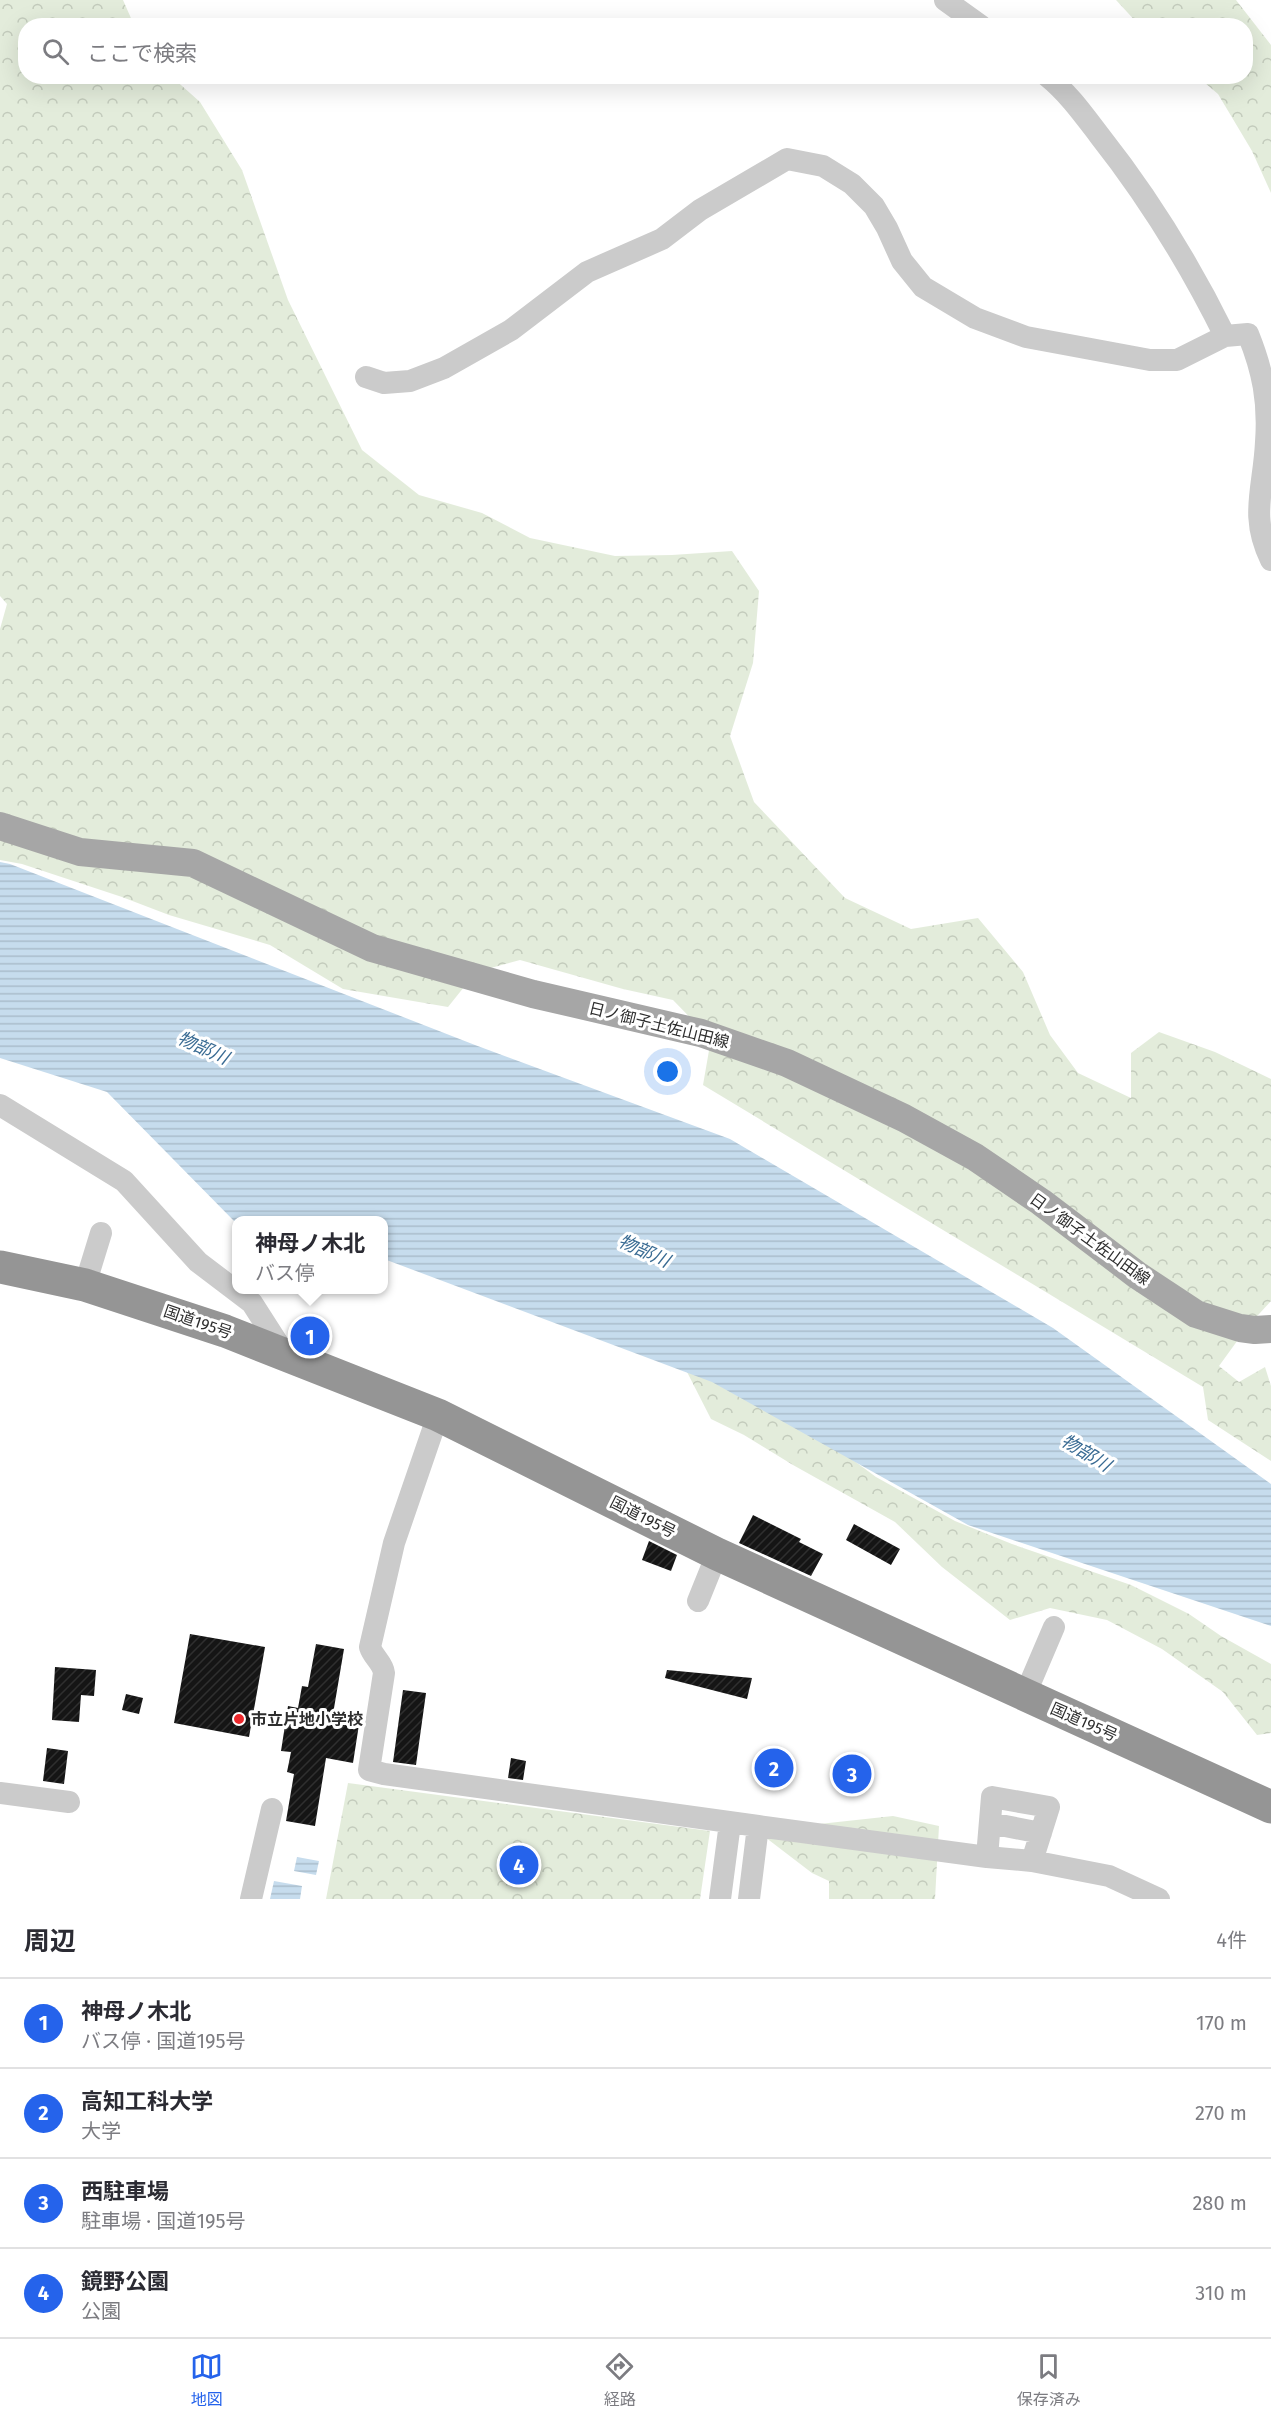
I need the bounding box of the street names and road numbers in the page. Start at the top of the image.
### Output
street label: 日ノ御子土佐山田線 [587,998,731,1052]
street label: 日ノ御子土佐山田線 [1026,1189,1154,1289]
street label: 国道195号 [161,1301,235,1343]
street label: 国道195号 [607,1492,679,1542]
street label: 国道195号 [1048,1699,1120,1745]

